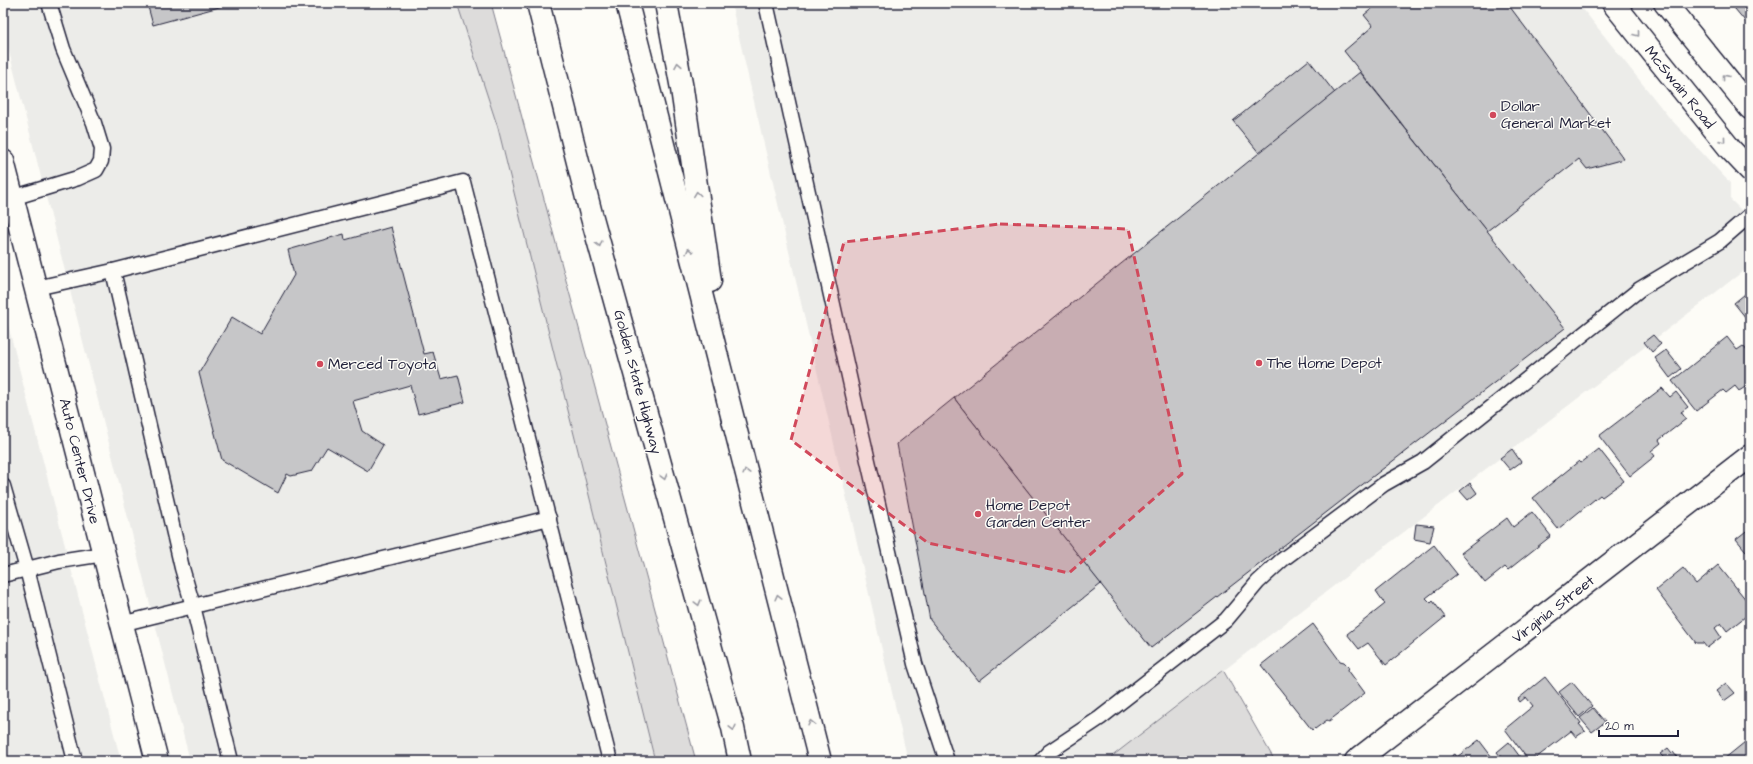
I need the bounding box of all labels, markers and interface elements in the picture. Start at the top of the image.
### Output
one-way arrow [1632,29,1639,36]
street label: McSwain Road [1640,41,1720,134]
one-way arrow [674,62,682,68]
one-way arrow [1723,75,1730,82]
place label: Dollar General Market [1501,96,1611,134]
marker: Dollar General Market [1488,110,1498,120]
one-way arrow [1718,135,1725,143]
one-way arrow [693,191,702,197]
one-way arrow [595,241,603,247]
one-way arrow [686,247,694,254]
street label: Golden State Highway [607,308,667,457]
place label: The Home Depot [1267,353,1382,374]
place label: Merced Toyota [328,354,437,376]
marker: The Home Depot [1254,358,1264,368]
marker: Merced Toyota [315,359,325,369]
street label: Auto Center Drive [54,396,105,526]
one-way arrow [742,468,750,475]
one-way arrow [659,474,668,481]
place label: Home Depot Garden Center [986,495,1090,533]
marker: Home Depot Garden Center [973,509,983,519]
street label: Virginia Street [1508,570,1600,649]
one-way arrow [774,594,783,601]
one-way arrow [694,600,702,606]
scale bar [1599,712,1678,738]
text: 20 m [1605,718,1634,735]
one-way arrow [807,720,815,726]
one-way arrow [728,725,736,731]

